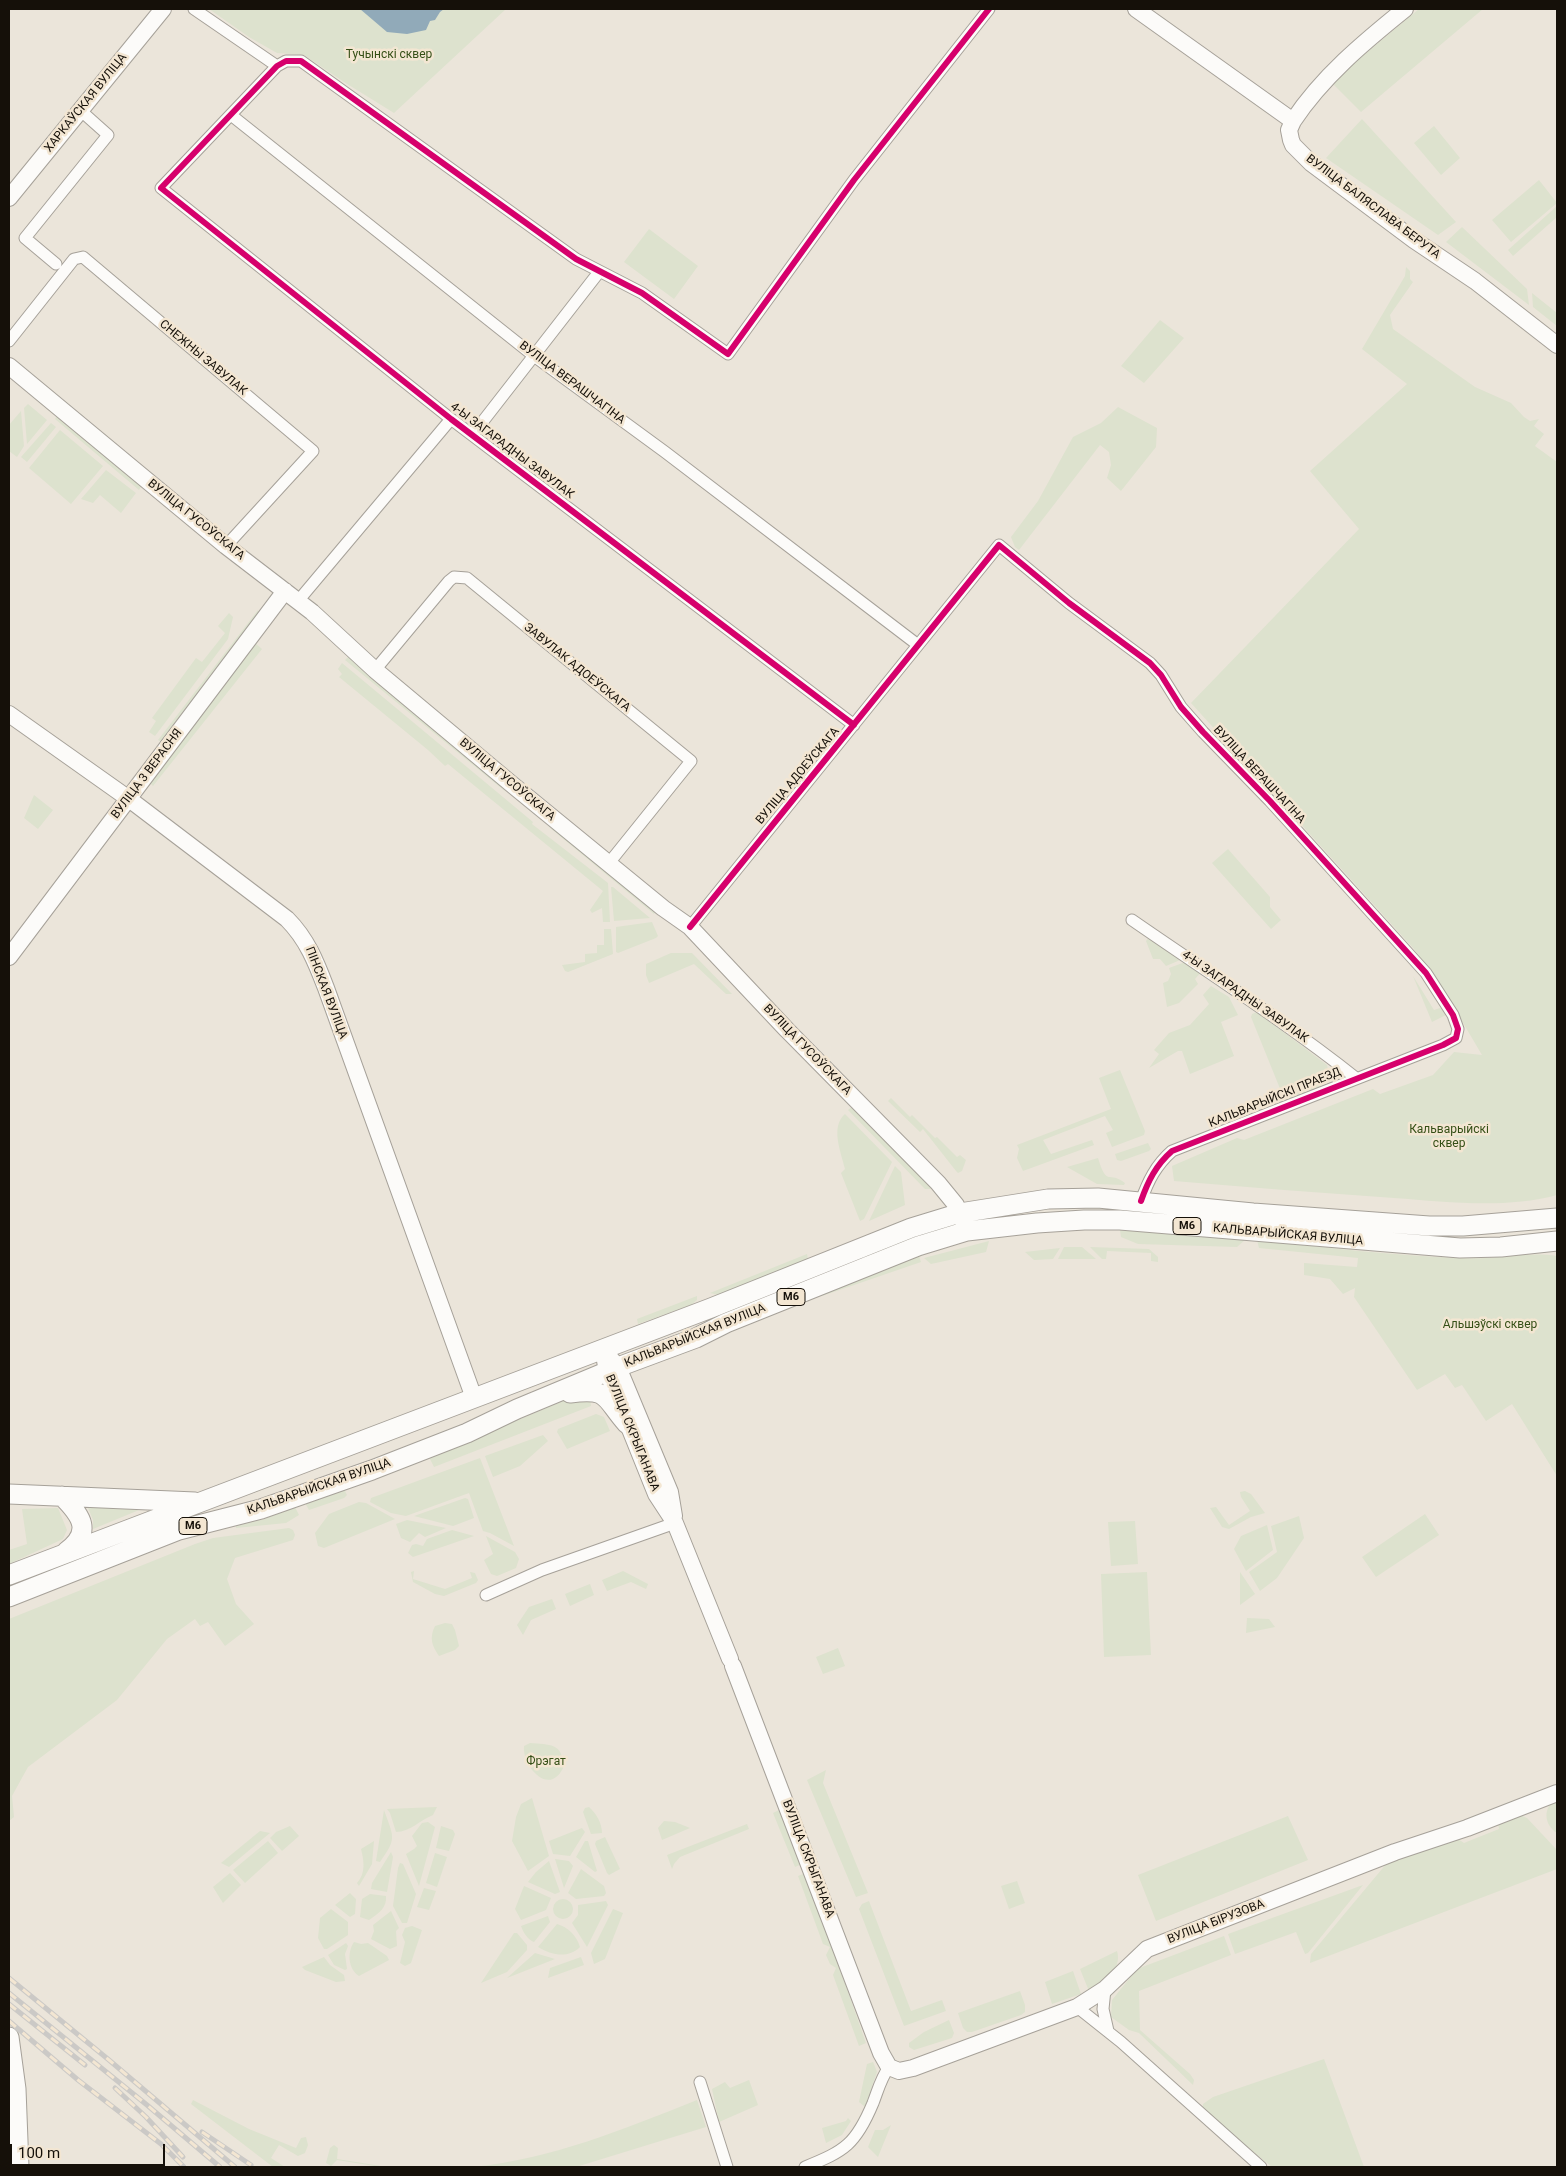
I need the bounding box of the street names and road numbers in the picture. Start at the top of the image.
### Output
street label: ХАРКАЎСКАЯ ВУЛІЦА [42,51,130,155]
street label: ВУЛІЦА БАЛЯСЛАВА БЕРУТА [1303,152,1443,262]
street label: СНЕЖНЫ ЗАВУЛАК [156,317,250,399]
street label: ВУЛІЦА ВЕРАШЧАГІНА [516,339,628,427]
street label: 4-Ы ЗАГАРАДНЫ ЗАВУЛАК [447,400,577,502]
street label: ВУЛІЦА ГУСОЎСКАГА [145,477,247,563]
street label: ЗАВУЛАК АДОЕЎСКАГА [521,621,633,715]
street label: ВУЛІЦА ВЕРАШЧАГІНА [1210,723,1308,827]
street label: ВУЛІЦА АДОЕЎСКАГА [753,725,843,827]
street label: ВУЛІЦА 3 ВЕРАСНЯ [109,726,185,822]
street label: ВУЛІЦА ГУСОЎСКАГА [456,736,558,824]
street label: ПІНСКАЯ ВУЛІЦА [302,945,350,1041]
street label: 4-Ы ЗАГАРАДНЫ ЗАВУЛАК [1179,948,1311,1046]
street label: ВУЛІЦА ГУСОЎСКАГА [760,1002,854,1098]
street label: КАЛЬВАРЫЙСКІ ПРАЕЗД [1207,1065,1343,1131]
road number: М6 [1173,1218,1201,1234]
street label: КАЛЬВАРЫЙСКАЯ ВУЛІЦА [1212,1221,1364,1249]
road number: М6 [777,1288,805,1305]
street label: КАЛЬВАРЫЙСКАЯ ВУЛІЦА [623,1301,767,1371]
street label: ВУЛІЦА СКРЫГАНАВА [602,1372,662,1494]
street label: КАЛЬВАРЫЙСКАЯ ВУЛІЦА [245,1456,393,1518]
road number: М6 [179,1518,207,1534]
street label: ВУЛІЦА СКРЫГАНАВА [779,1798,837,1920]
street label: ВУЛІЦА БІРУЗОВА [1165,1897,1267,1947]

